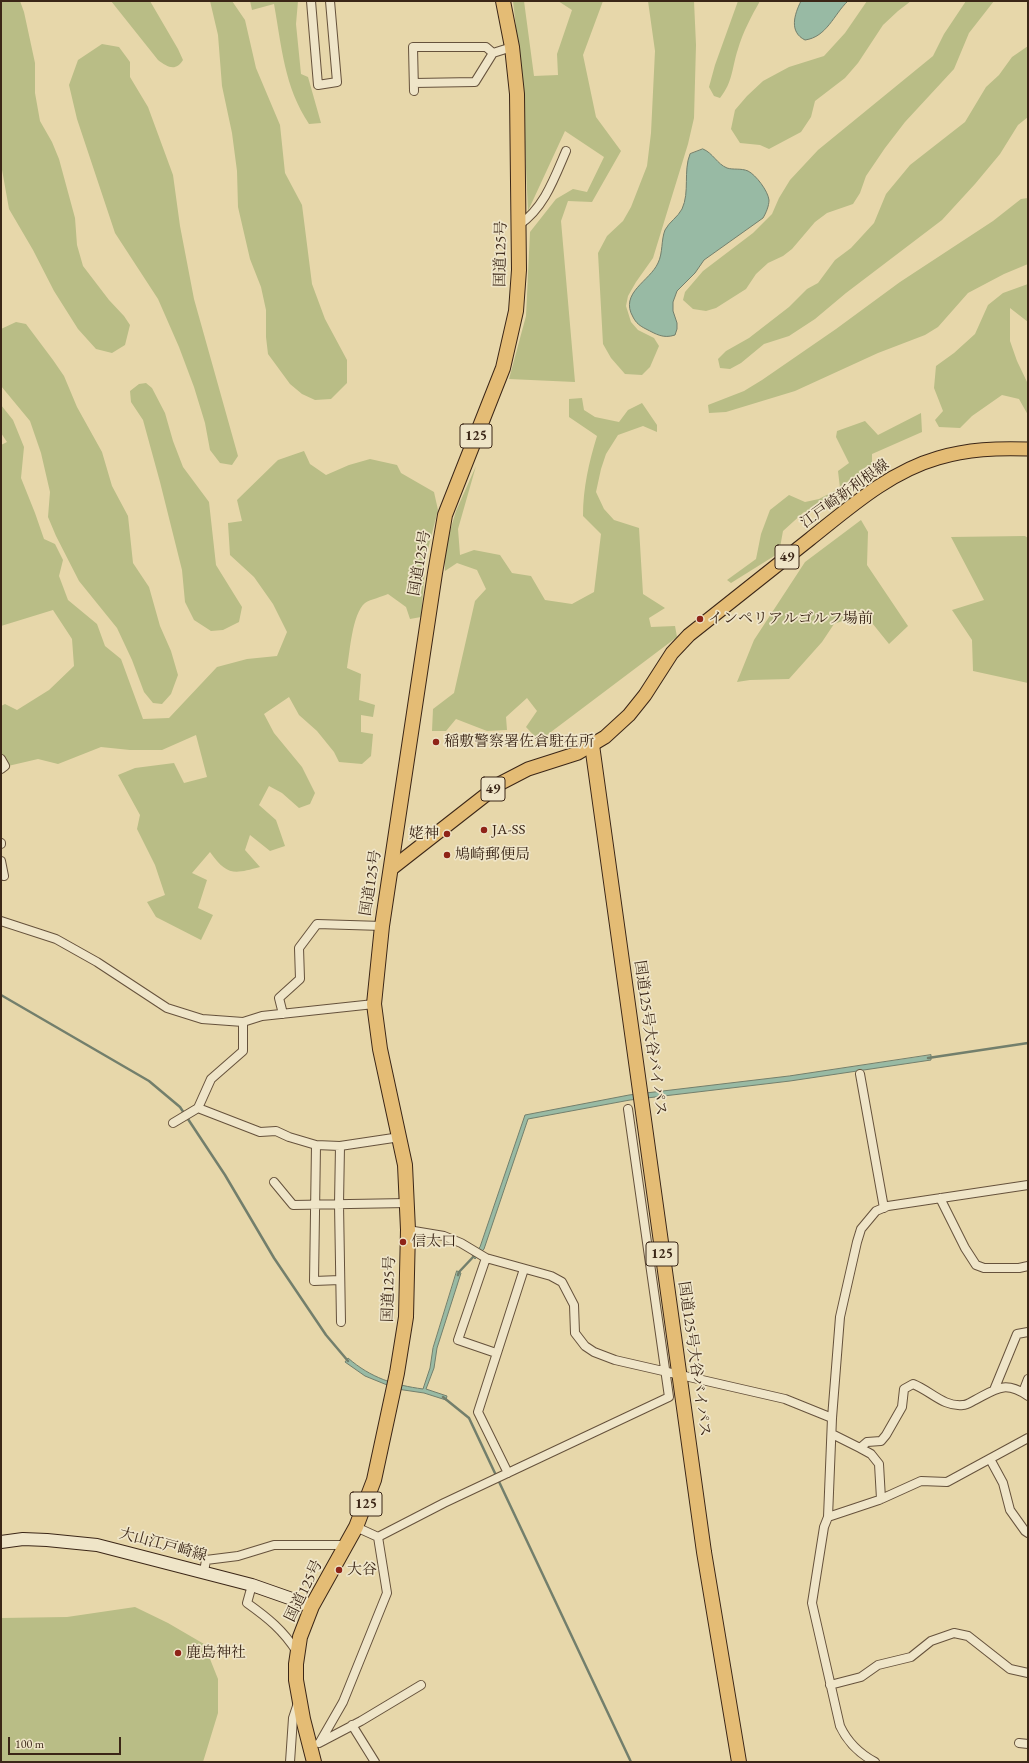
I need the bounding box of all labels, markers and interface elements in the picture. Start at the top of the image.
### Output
street label: 国道125号 [491,221,511,287]
road number: 125 [460,424,492,448]
street label: 江戸崎新利根線 [797,456,893,532]
street label: 国道125号 [405,529,435,597]
road number: 49 [775,545,799,569]
place label: インペリアルゴルフ場前 [708,610,873,628]
marker: インペリアルゴルフ場前 [695,614,705,624]
place label: 稲敷警察署佐倉駐在所 [444,733,594,751]
marker: 稲敷警察署佐倉駐在所 [431,737,441,747]
road number: 49 [481,777,505,801]
place label: JA-SS [492,821,526,839]
place label: 姥神 [409,825,439,843]
marker: JA-SS [479,825,489,835]
marker: 姥神 [442,829,452,839]
place label: 鳩崎郵便局 [455,846,530,864]
street label: 国道125号 [357,849,385,917]
marker: 鳩崎郵便局 [442,850,452,860]
street label: 国道125号大谷バイパス [630,959,670,1117]
place label: 信太口 [411,1233,456,1251]
marker: 信太口 [398,1237,408,1247]
road number: 125 [646,1242,678,1266]
street label: 国道125号 [379,1255,399,1323]
street label: 国道125号大谷バイパス [674,1280,714,1438]
road number: 125 [350,1492,382,1516]
street label: 大山江戸崎線 [117,1525,209,1565]
street label: 国道125号 [281,1557,327,1625]
place label: 大谷 [347,1561,377,1579]
marker: 大谷 [334,1565,344,1575]
place label: 鹿島神社 [186,1644,246,1662]
marker: 鹿島神社 [173,1648,183,1658]
scale bar [10,1729,123,1755]
text: 100 m [15,1736,44,1752]

